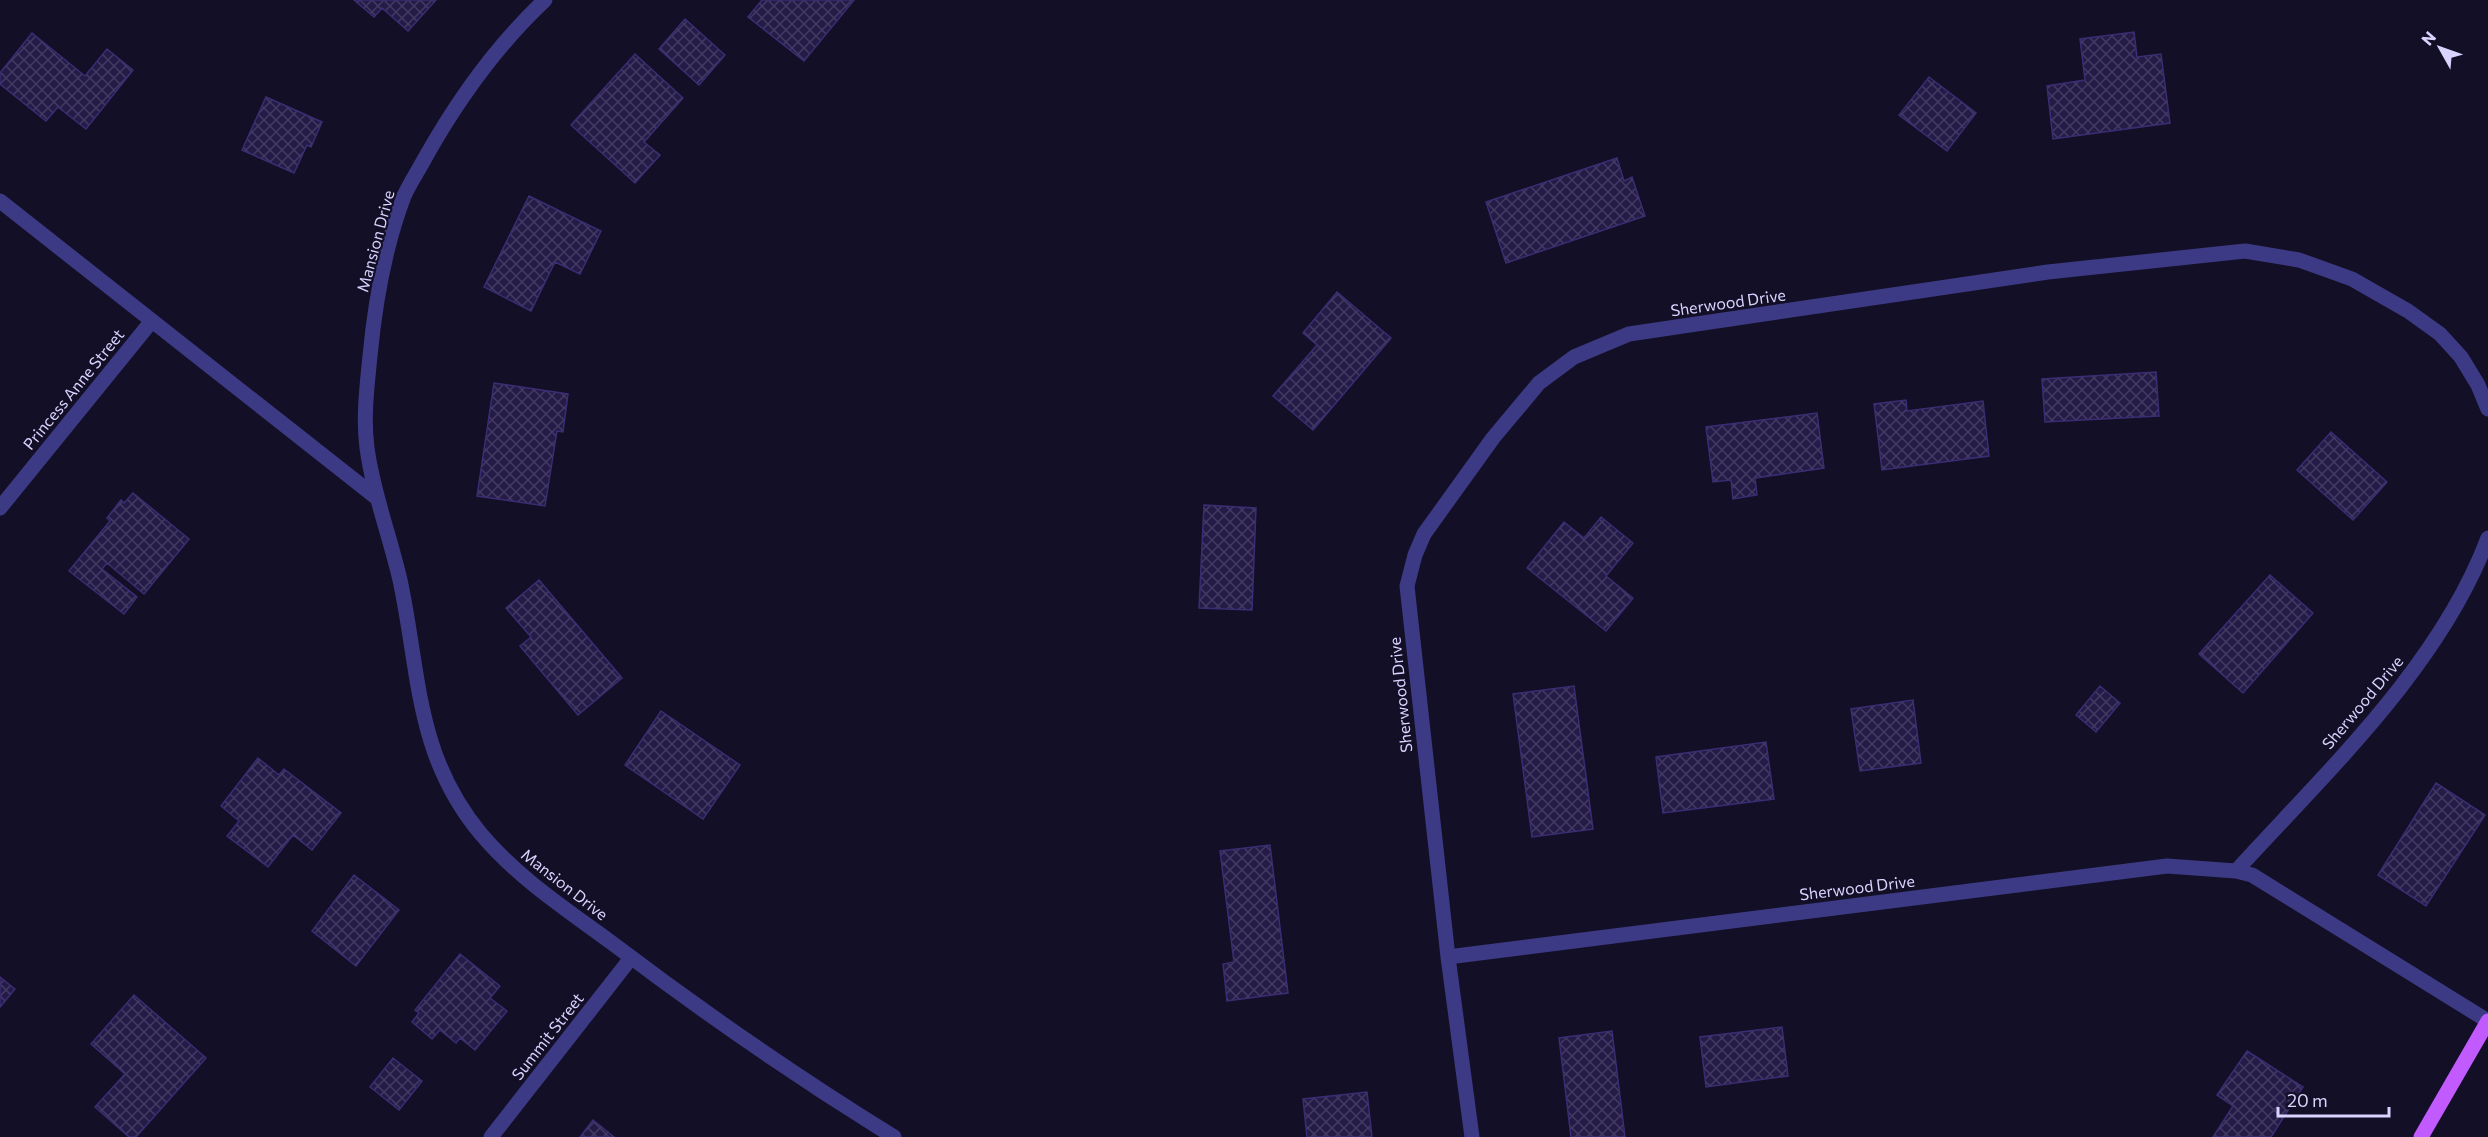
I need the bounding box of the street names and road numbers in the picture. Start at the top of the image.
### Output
street label: Mansion Drive [352,188,398,294]
street label: Sherwood Drive [1669,285,1787,319]
street label: Princess Anne Street [18,324,128,453]
street label: Sherwood Drive [1384,636,1416,754]
street label: Sherwood Drive [2317,651,2407,753]
street label: Mansion Drive [518,844,612,924]
street label: Sherwood Drive [1798,871,1916,903]
street label: Summit Street [507,988,587,1083]

